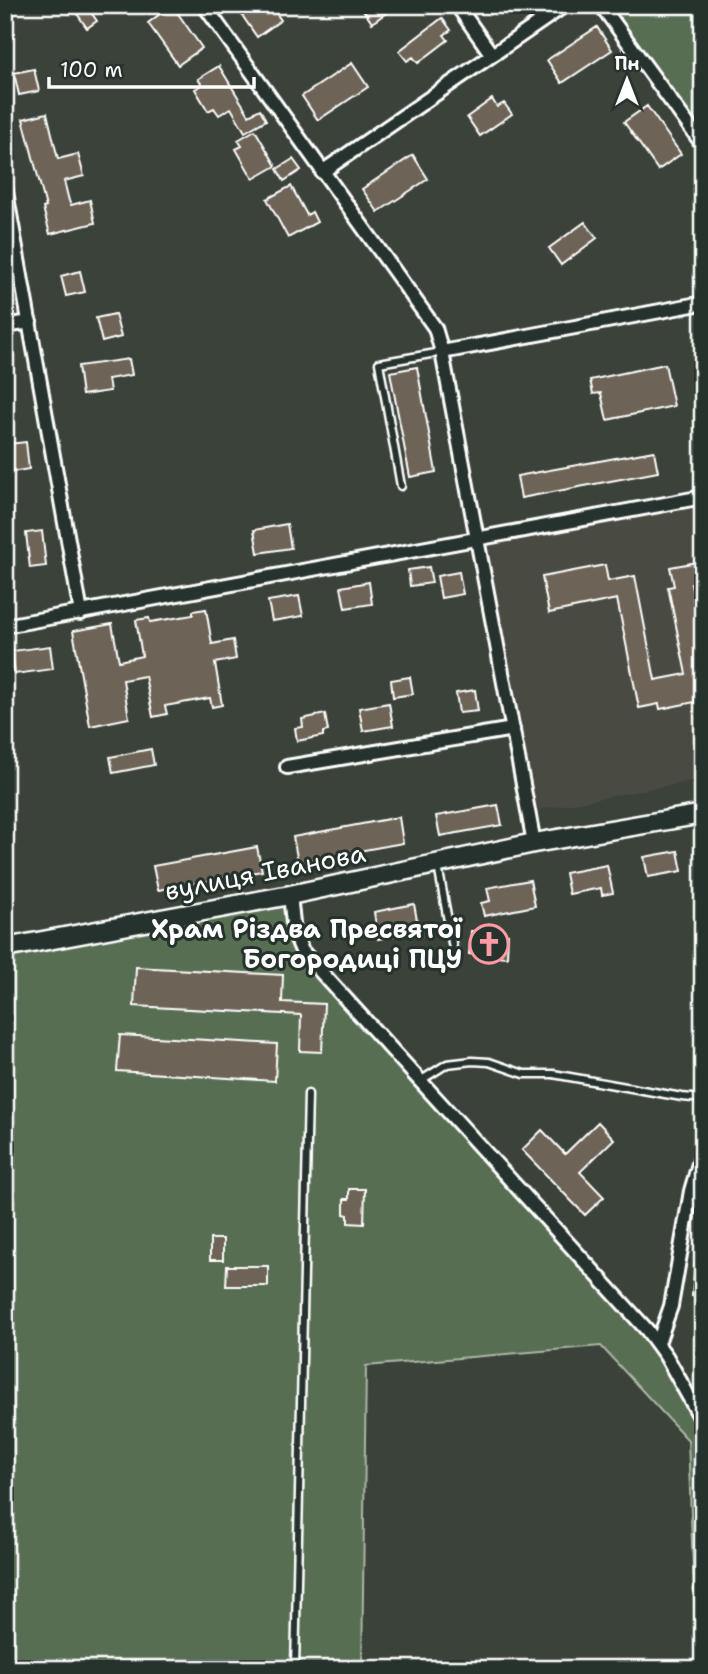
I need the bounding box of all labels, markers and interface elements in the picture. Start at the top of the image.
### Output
scale bar [49,46,254,90]
north arrow [592,46,662,116]
text: Пн [614,51,640,76]
text: 100 m [60,56,123,84]
street label: вулиця Іванова [161,835,368,908]
place label: Храм Різдва Пресвятої Богородиці ПЦУ [151,911,463,976]
church icon: Храм Різдва Пресвятої Богородиці ПЦУ [468,923,510,965]

